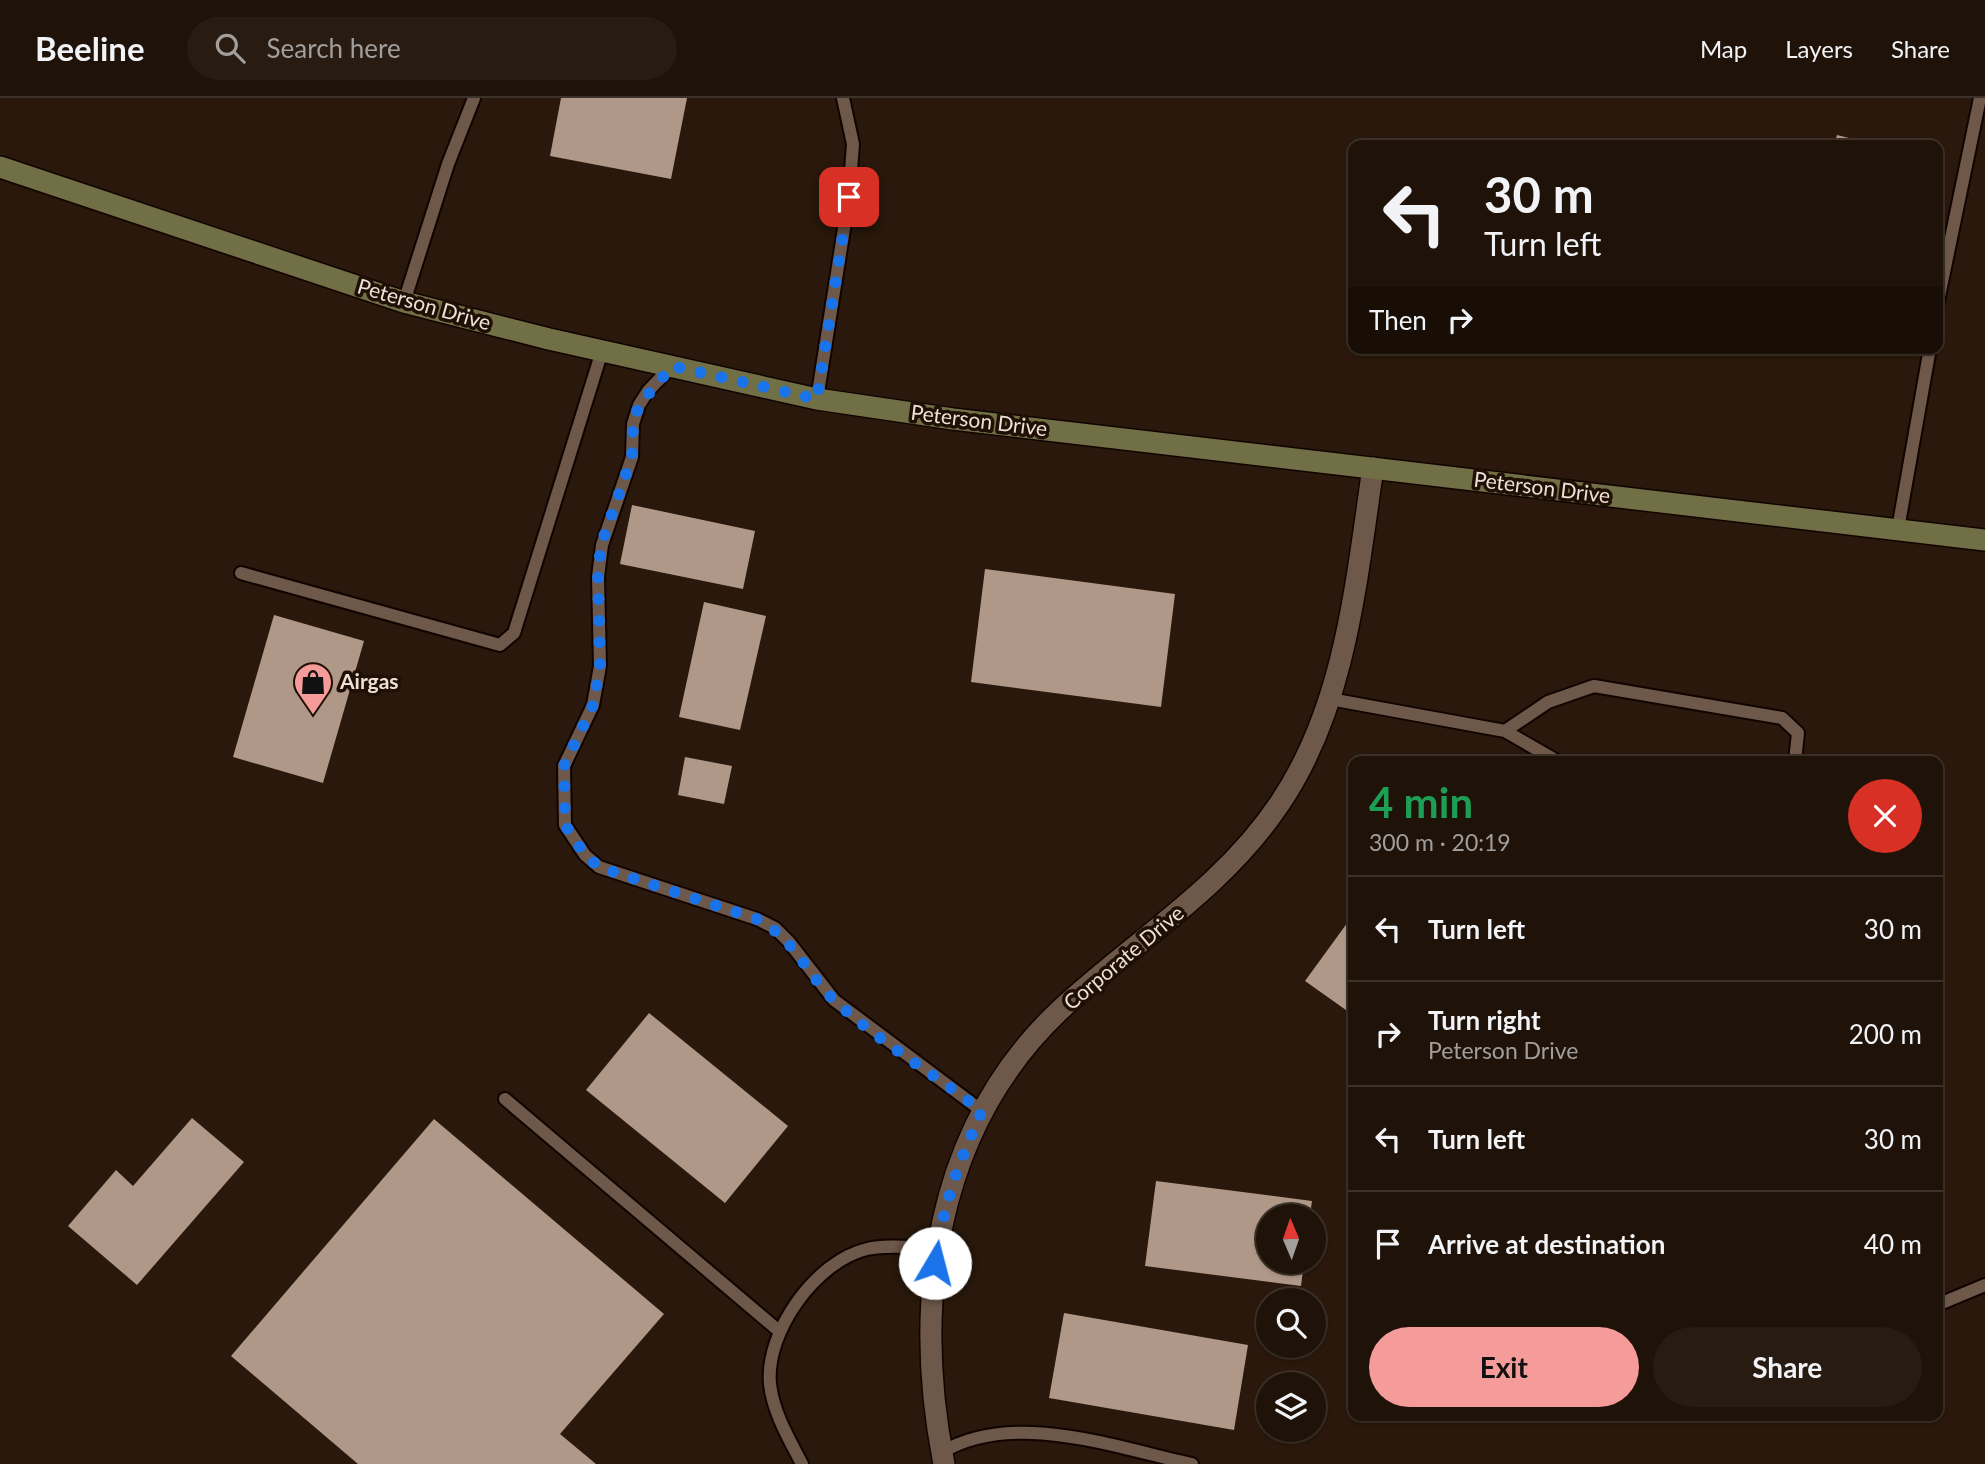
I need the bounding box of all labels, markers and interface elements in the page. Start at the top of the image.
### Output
search box [187,17,677,80]
text: Beeline [35,28,145,68]
icon: search [211,29,249,67]
text: Search here [267,32,401,64]
text: Map [1700,34,1747,63]
text: Layers [1785,34,1853,63]
text: Share [1891,34,1950,63]
text: 30 m [1484,165,1594,223]
pin [819,167,879,227]
icon: left [1369,168,1460,259]
icon: arrive [830,178,868,216]
text: Turn left [1484,224,1601,263]
street label: Peterson Drive [355,273,494,335]
icon: right [1441,301,1479,339]
text: Then [1369,304,1427,336]
street label: Peterson Drive [909,399,1049,440]
street label: Peterson Drive [1472,466,1612,507]
shop icon: Airgas [292,661,334,716]
place label: Airgas [339,668,399,693]
text: 4 min [1369,777,1473,827]
button: close [1848,779,1922,853]
text: 300 m · 20:19 [1369,828,1511,856]
street label: Corporate Drive [1058,899,1188,1014]
icon: left [1369,910,1407,948]
text: Turn left [1428,913,1525,945]
text: 30 m [1864,913,1922,945]
text: Turn right [1428,1004,1541,1036]
icon: right [1369,1015,1407,1053]
text: 200 m [1849,1018,1922,1050]
text: Peterson Drive [1428,1036,1578,1064]
icon: left [1369,1120,1407,1158]
text: Turn left [1428,1123,1525,1155]
text: 30 m [1864,1123,1922,1155]
north arrow [1256,1204,1326,1274]
map controls [1256,1204,1326,1442]
icon: arrive [1369,1225,1407,1263]
position arrow [898,1226,972,1300]
text: Arrive at destination [1428,1228,1665,1260]
text: 40 m [1864,1228,1922,1260]
button: search [1256,1288,1326,1358]
button: Exit [1369,1327,1639,1407]
button: Share [1653,1327,1922,1407]
button: layers [1256,1372,1326,1442]

